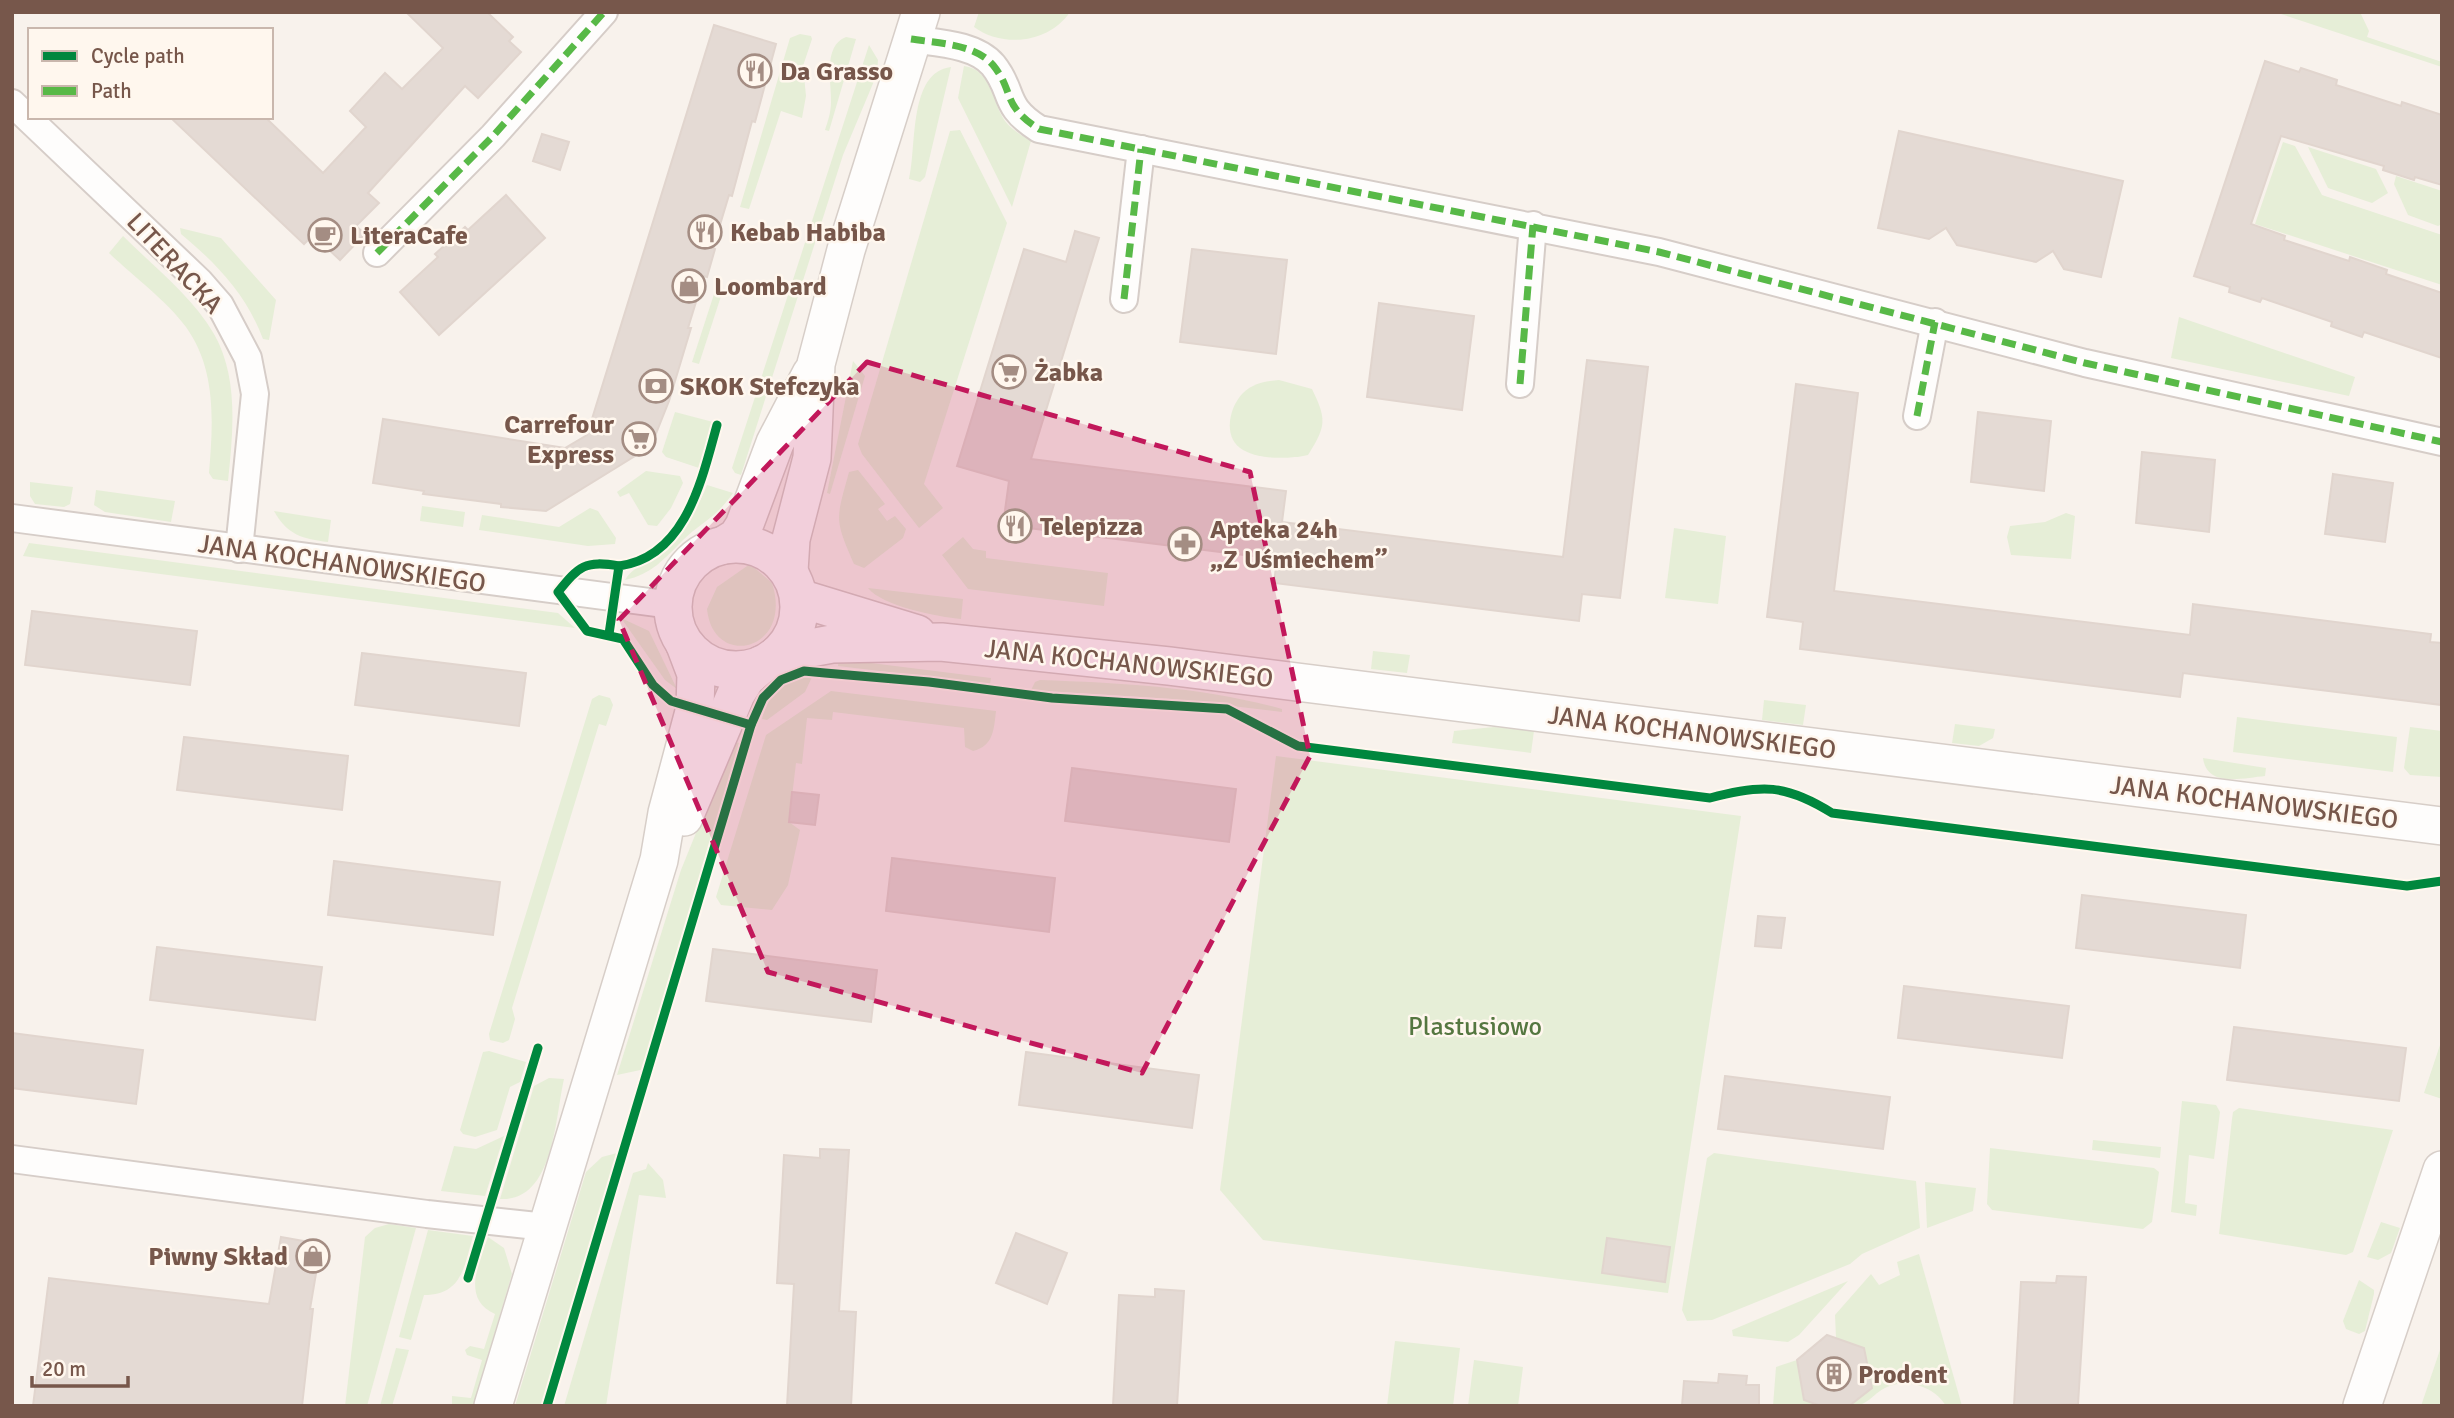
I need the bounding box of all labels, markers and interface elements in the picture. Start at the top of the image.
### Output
legend [28,28,273,119]
text: Cycle path [91,43,185,69]
restaurant icon: Da Grasso [736,52,774,90]
place label: Da Grasso [780,56,893,88]
text: Path [91,78,132,104]
street label: LITERACKA [119,206,229,321]
restaurant icon: Kebab Habiba [686,213,724,251]
cafe icon: LiteraCafe [306,216,344,254]
place label: Kebab Habiba [730,217,886,249]
place label: LiteraCafe [350,220,468,252]
shop icon: Loombard [670,267,708,305]
place label: Loombard [714,271,827,303]
supermarket icon: Żabka [990,353,1028,391]
place label: Żabka [1034,357,1103,389]
bank icon: SKOK Stefczyka [637,367,675,405]
place label: SKOK Stefczyka [680,371,860,403]
place label: Carrefour Express [504,409,615,471]
supermarket icon: Carrefour Express [620,420,658,458]
restaurant icon: Telepizza [996,507,1034,545]
place label: Telepizza [1040,511,1143,543]
place label: Apteka 24h „Z Uśmiechem” [1210,514,1388,576]
pharmacy icon: Apteka 24h „Z Uśmiechem” [1166,525,1204,563]
street label: JANA KOCHANOWSKIEGO [196,528,488,600]
street label: JANA KOCHANOWSKIEGO [983,633,1275,695]
street label: JANA KOCHANOWSKIEGO [1546,699,1838,767]
street label: JANA KOCHANOWSKIEGO [2108,769,2400,837]
park label: Plastusiowo [1408,1011,1542,1043]
shop icon: Piwny Skład [294,1237,332,1275]
place label: Piwny Skład [148,1241,288,1273]
scale bar [32,1344,128,1388]
building icon: Prodent [1815,1355,1853,1393]
text: 20 m [42,1356,86,1382]
place label: Prodent [1858,1359,1948,1391]

